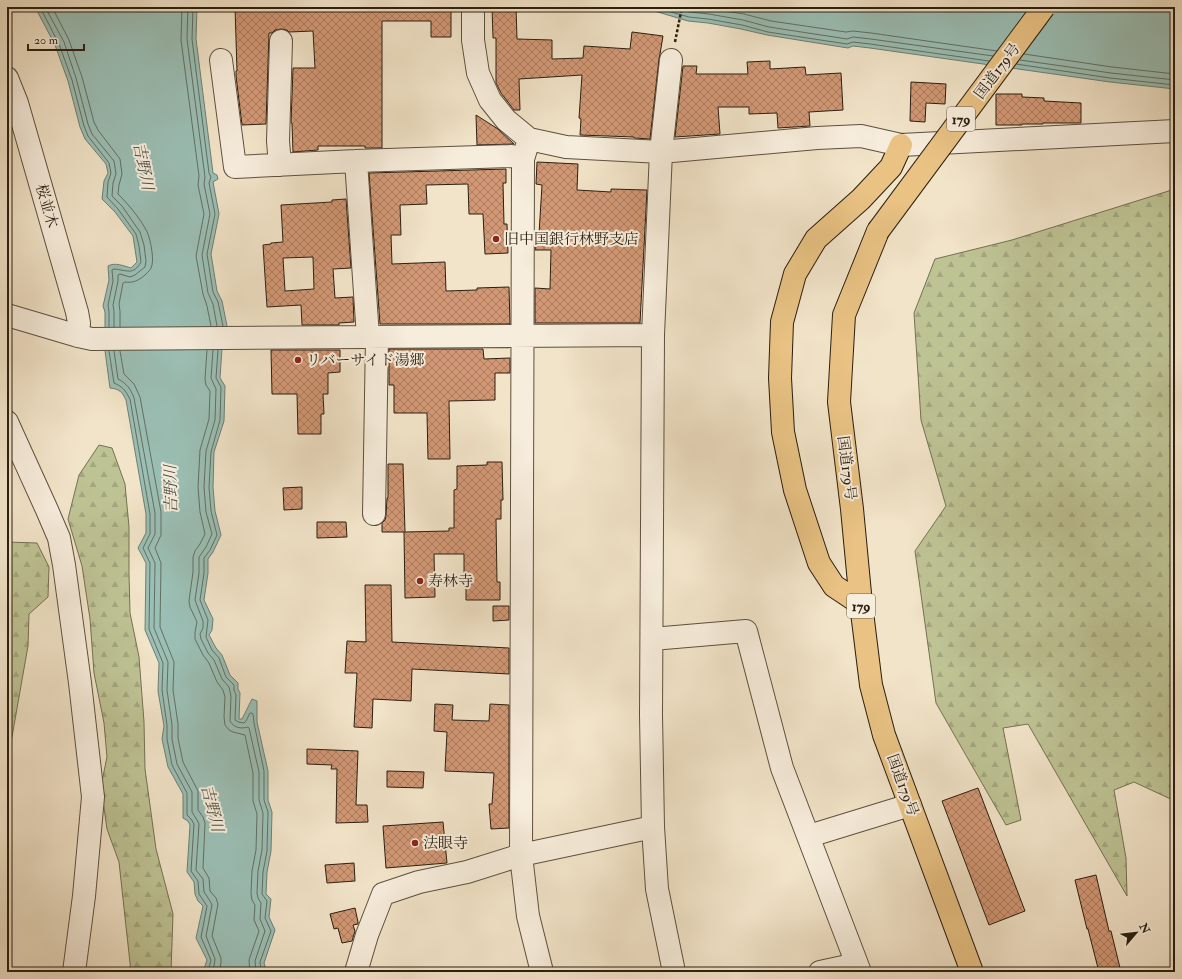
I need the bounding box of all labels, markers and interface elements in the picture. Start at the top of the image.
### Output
scale bar [28,26,84,52]
text: 20 m [34,33,59,48]
street label: 国道179号 [970,40,1025,103]
road number: 179 [947,107,975,131]
water label: 吉野川 [129,141,158,194]
street label: 桜並木 [31,182,62,230]
place label: 旧中国銀行林野支店 [504,230,639,249]
marker: 旧中国銀行林野支店 [491,234,501,244]
place label: リバーサイド湯郷 [306,351,425,370]
marker: リバーサイド湯郷 [293,355,303,365]
street label: 国道179号 [833,435,860,501]
water label: 吉野川 [161,463,181,513]
place label: 寿林寺 [428,572,473,591]
marker: 寿林寺 [415,576,425,586]
road number: 179 [847,594,875,618]
street label: 国道179号 [882,751,923,819]
water label: 吉野川 [197,783,228,836]
place label: 法眼寺 [423,834,468,853]
marker: 法眼寺 [410,838,420,848]
north arrow [1116,913,1156,953]
text: N [1136,920,1153,937]

